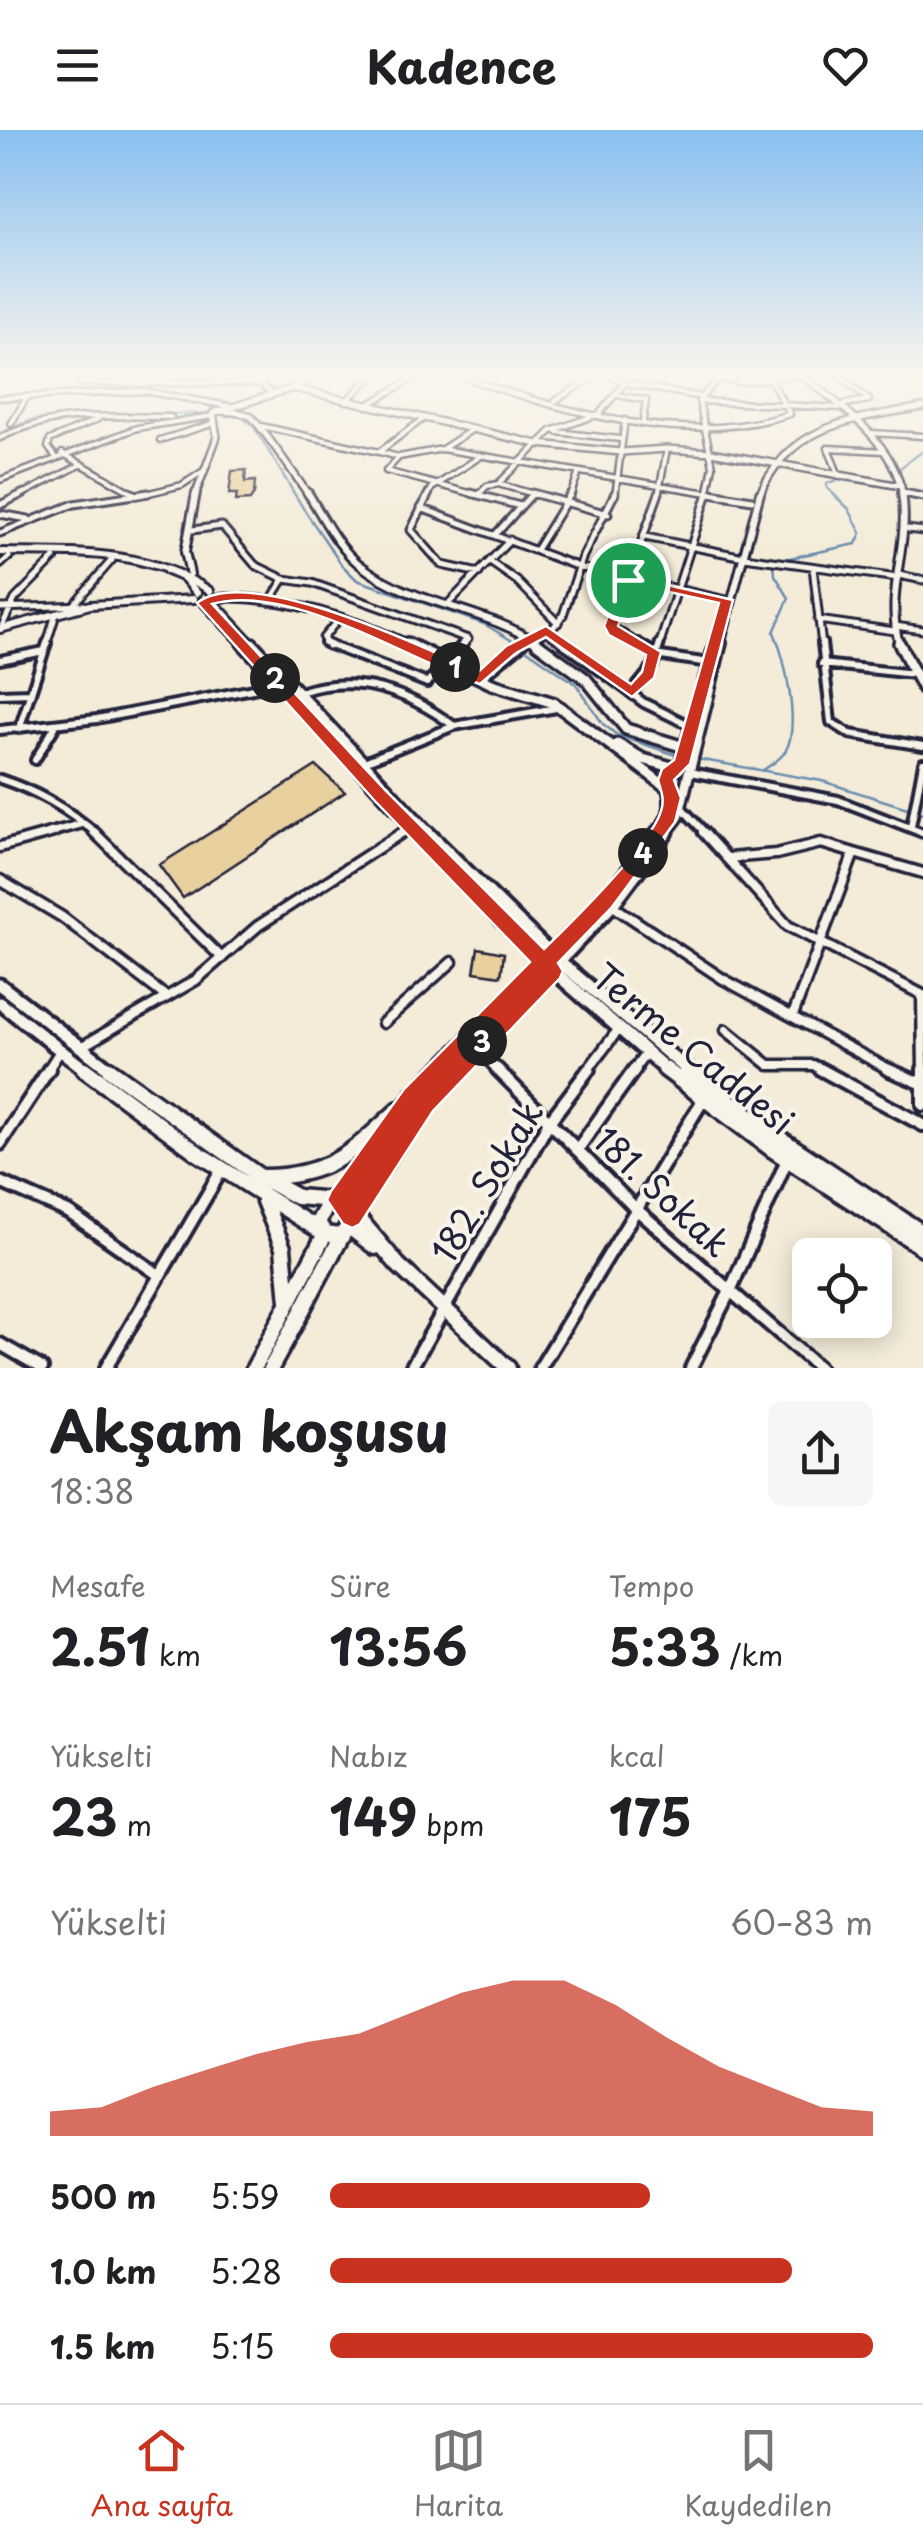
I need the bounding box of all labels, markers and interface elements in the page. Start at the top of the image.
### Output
text: Kadence [367,31,556,99]
icon: menu [50,38,105,93]
icon: heart [818,38,873,93]
pin [586,538,671,623]
icon: arrive [601,553,656,608]
pin: 1 [430,642,480,692]
text: 1 [448,645,462,688]
pin: 2 [250,653,300,703]
text: 2 [265,656,285,699]
pin: 4 [618,828,668,878]
text: 4 [633,831,653,874]
street label: Terme Caddesi [581,950,807,1146]
pin: 3 [457,1016,507,1066]
text: 3 [473,1019,491,1062]
street label: 182. Sokak [417,1090,555,1272]
street label: 181. Sokak [583,1113,743,1269]
map controls [792,1238,892,1338]
button: locate [792,1238,892,1338]
text: Akşam koşusu [50,1388,449,1471]
button: share [768,1401,873,1506]
text: 18:38 [50,1467,135,1515]
text: Mesafe [50,1564,146,1607]
text: Süre [329,1564,391,1607]
text: Tempo [609,1564,694,1607]
text: 2.51 [50,1607,150,1683]
text: 13:56 [329,1607,468,1683]
text: 5:33 [609,1607,721,1683]
text: km [150,1633,201,1676]
text: /km [721,1633,783,1676]
text: Yükselti [50,1734,152,1777]
text: Nabız [329,1734,407,1777]
text: kcal [609,1734,665,1777]
text: 23 [50,1777,117,1853]
text: 149 [329,1777,417,1853]
text: 175 [609,1777,692,1853]
text: m [117,1803,152,1846]
text: bpm [417,1803,484,1846]
text: Yükselti [50,1898,167,1946]
text: 60–83 m [730,1898,873,1946]
text: 500 m [50,2172,156,2220]
text: 5:59 [210,2172,280,2220]
text: 1.0 km [50,2247,156,2295]
text: 5:28 [210,2247,282,2295]
text: 1.5 km [50,2322,155,2370]
text: 5:15 [210,2322,275,2370]
tab: Ana sayfa [91,2423,233,2526]
tab: Harita [414,2423,503,2526]
tab: Kaydedilen [684,2423,832,2526]

